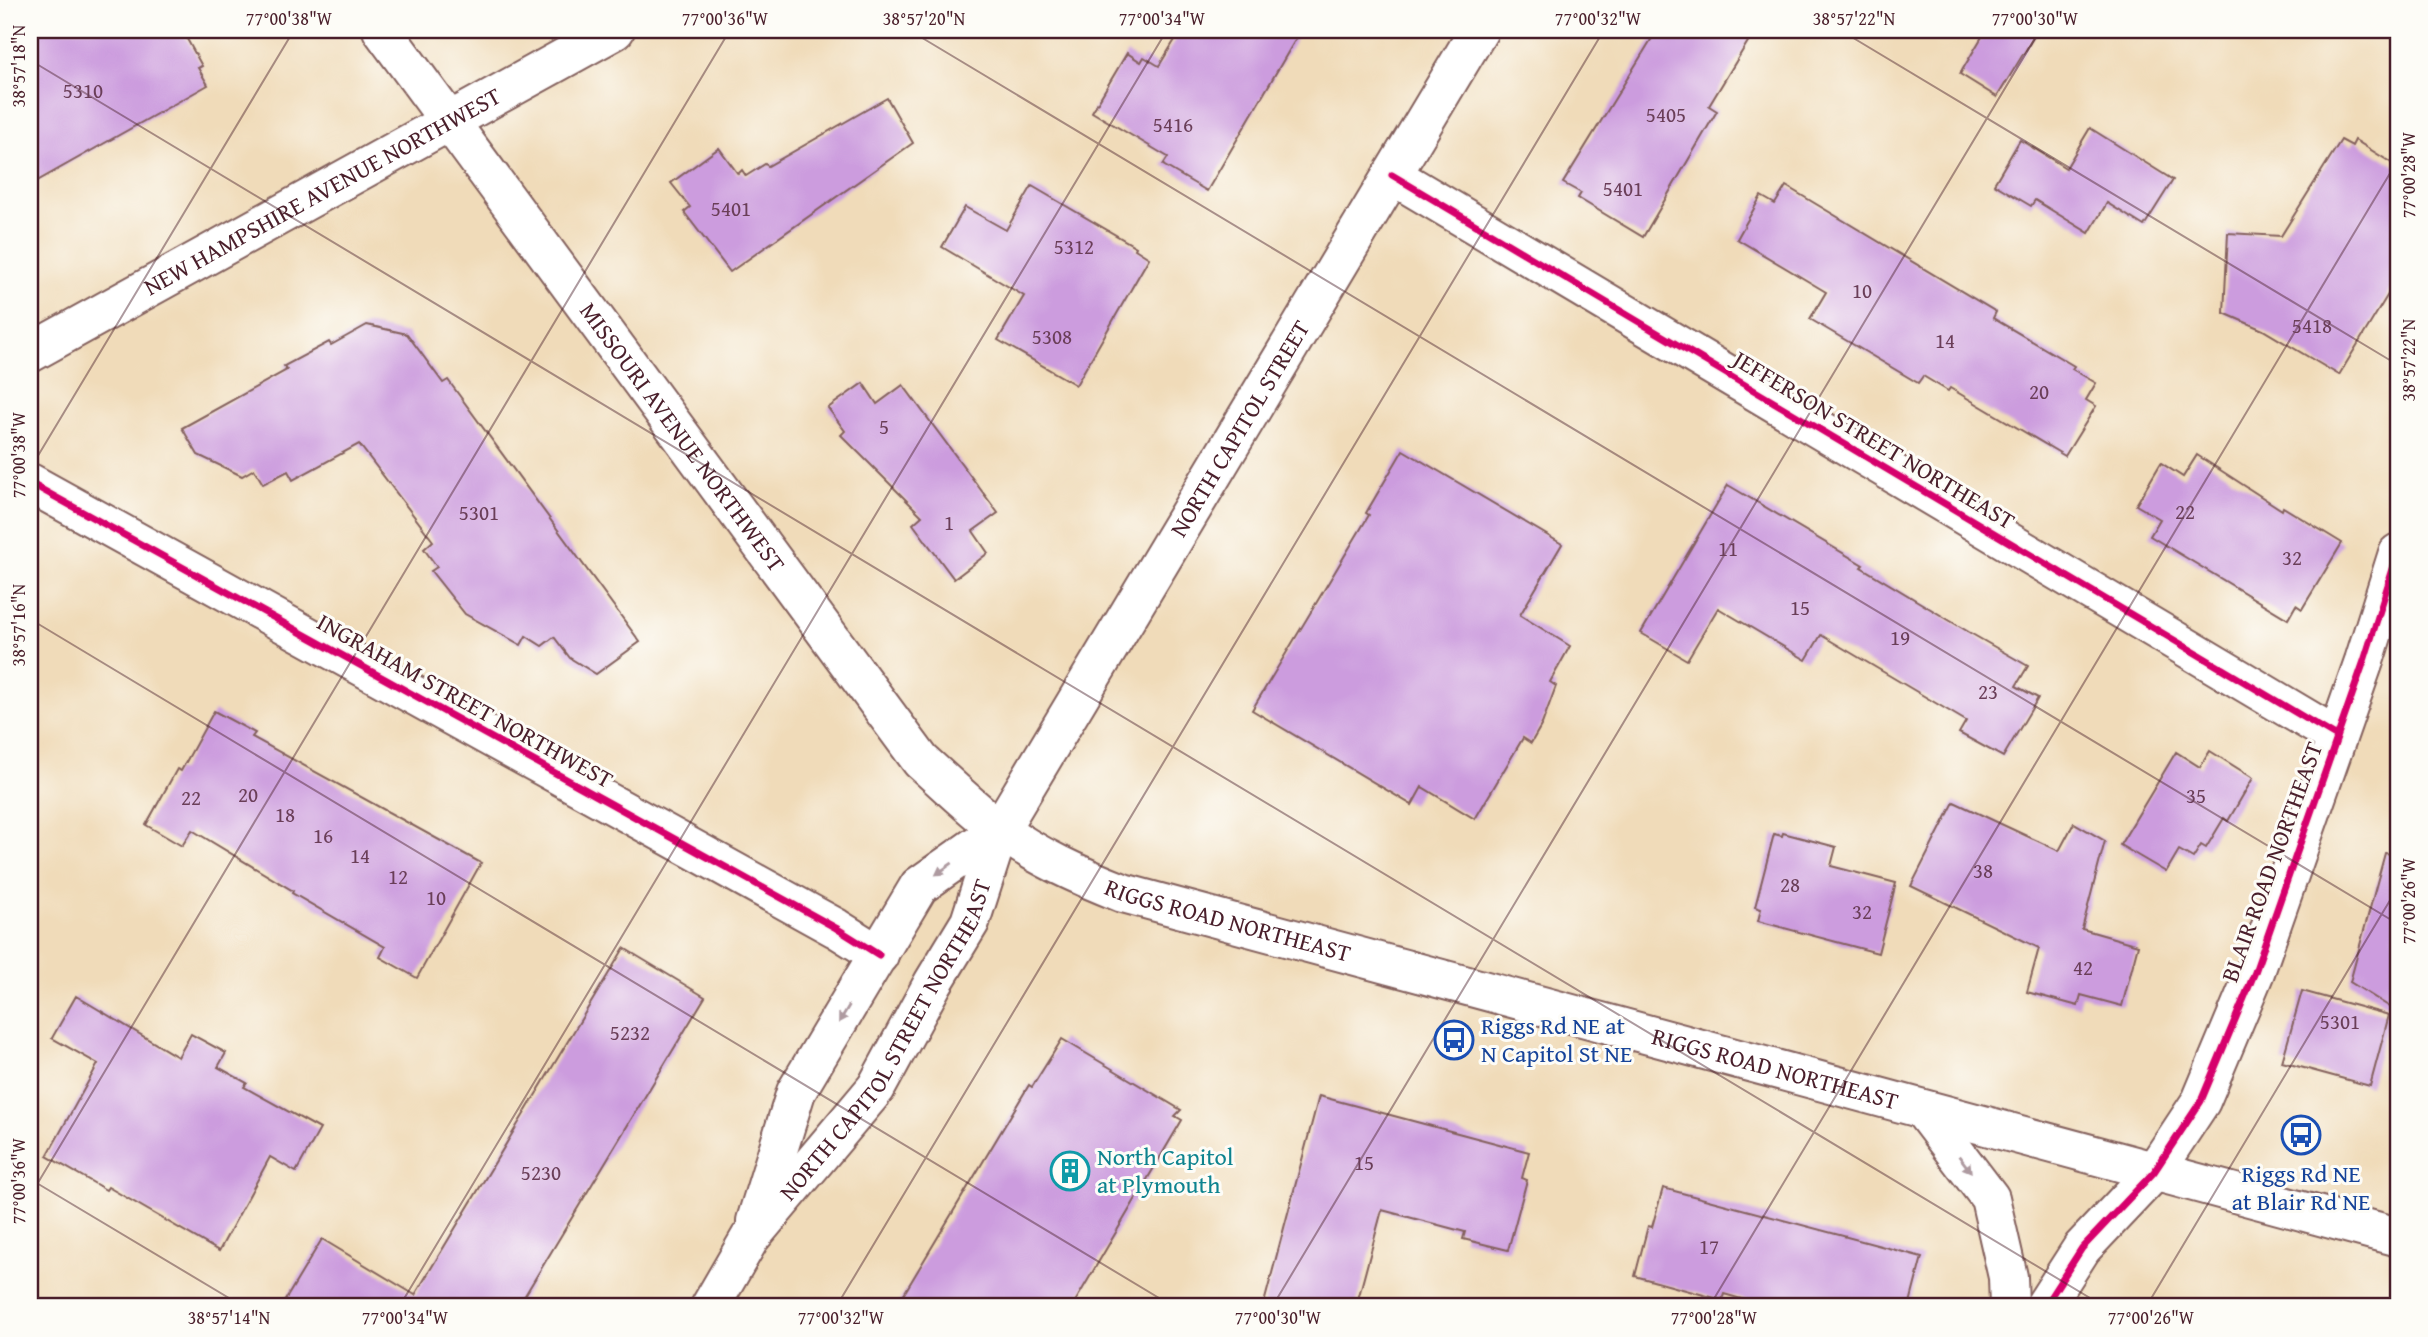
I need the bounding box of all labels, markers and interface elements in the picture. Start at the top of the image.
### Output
text: 77°00'38"W [246,5,333,32]
text: 77°00'36"W [682,5,769,32]
text: 38°57'20"N [883,5,966,32]
text: 77°00'34"W [1119,5,1206,32]
text: 77°00'32"W [1555,5,1642,32]
text: 38°57'22"N [1813,5,1896,32]
text: 77°00'30"W [1992,5,2079,32]
text: 38°57'18"N [5,24,32,107]
house number: 5310 [63,75,103,106]
street label: NEW HAMPSHIRE AVENUE NORTHWEST [137,78,507,304]
house number: 5405 [1646,99,1686,130]
house number: 5416 [1153,109,1193,140]
text: 77°00'28"W [2395,131,2422,218]
house number: 5401 [1603,173,1643,204]
house number: 5401 [711,193,751,224]
house number: 5312 [1054,231,1094,262]
house number: 10 [1852,275,1872,306]
street label: MISSOURI AVENUE NORTHWEST [571,295,794,579]
house number: 5418 [2292,310,2332,341]
street label: NORTH CAPITOL STREET [1161,313,1318,543]
text: 38°57'22"N [2395,318,2422,401]
house number: 5308 [1032,321,1072,352]
house number: 14 [1935,325,1955,356]
street label: JEFFERSON STREET NORTHEAST [1724,340,2022,538]
house number: 20 [2029,376,2049,407]
text: 77°00'38"W [5,411,32,498]
house number: 5 [879,411,889,442]
house number: 22 [2175,496,2195,527]
house number: 5301 [459,497,499,528]
house number: 1 [944,507,954,538]
house number: 11 [1718,533,1738,564]
house number: 32 [2282,542,2302,573]
text: 38°57'16"N [5,583,32,666]
house number: 15 [1790,592,1810,623]
street label: INGRAHAM STREET NORTHWEST [311,604,620,797]
house number: 19 [1890,622,1910,653]
house number: 23 [1978,676,1998,707]
street label: BLAIR ROAD NORTHEAST [2212,737,2331,987]
house number: 20 [238,779,258,810]
house number: 35 [2186,780,2206,811]
house number: 22 [181,782,201,813]
house number: 18 [275,799,295,830]
house number: 16 [313,820,333,851]
house number: 14 [350,840,370,871]
house number: 38 [1973,855,1993,886]
text: 77°00'26"W [2395,857,2422,944]
house number: 12 [388,861,408,892]
one-way arrow [935,862,953,876]
street label: RIGGS ROAD NORTHEAST [1100,869,1355,971]
house number: 28 [1780,869,1800,900]
street label: NORTH CAPITOL STREET NORTHEAST [771,874,1000,1208]
house number: 10 [426,882,446,913]
house number: 32 [1852,896,1872,927]
house number: 42 [2073,952,2093,983]
one-way arrow [838,1004,851,1023]
house number: 5301 [2320,1006,2360,1037]
place label: Riggs Rd NE at N Capitol St NE [1481,1008,1632,1071]
house number: 5232 [610,1017,650,1048]
bus stop icon: Riggs Rd NE at N Capitol St NE [1433,1019,1475,1061]
street label: RIGGS ROAD NORTHEAST [1648,1019,1902,1118]
bus stop icon: Riggs Rd NE at Blair Rd NE [2280,1114,2322,1156]
text: 77°00'36"W [5,1137,32,1224]
place label: North Capitol at Plymouth [1097,1139,1234,1202]
house number: 15 [1354,1147,1374,1178]
building icon: North Capitol at Plymouth [1049,1150,1091,1192]
one-way arrow [1957,1155,1971,1173]
place label: Riggs Rd NE at Blair Rd NE [2232,1156,2370,1219]
house number: 5230 [521,1157,561,1188]
house number: 17 [1699,1231,1719,1262]
text: 38°57'14"N [188,1304,271,1331]
text: 77°00'34"W [362,1304,449,1331]
text: 77°00'32"W [798,1304,885,1331]
text: 77°00'30"W [1235,1304,1322,1331]
text: 77°00'28"W [1671,1304,1758,1331]
text: 77°00'26"W [2108,1304,2195,1331]

